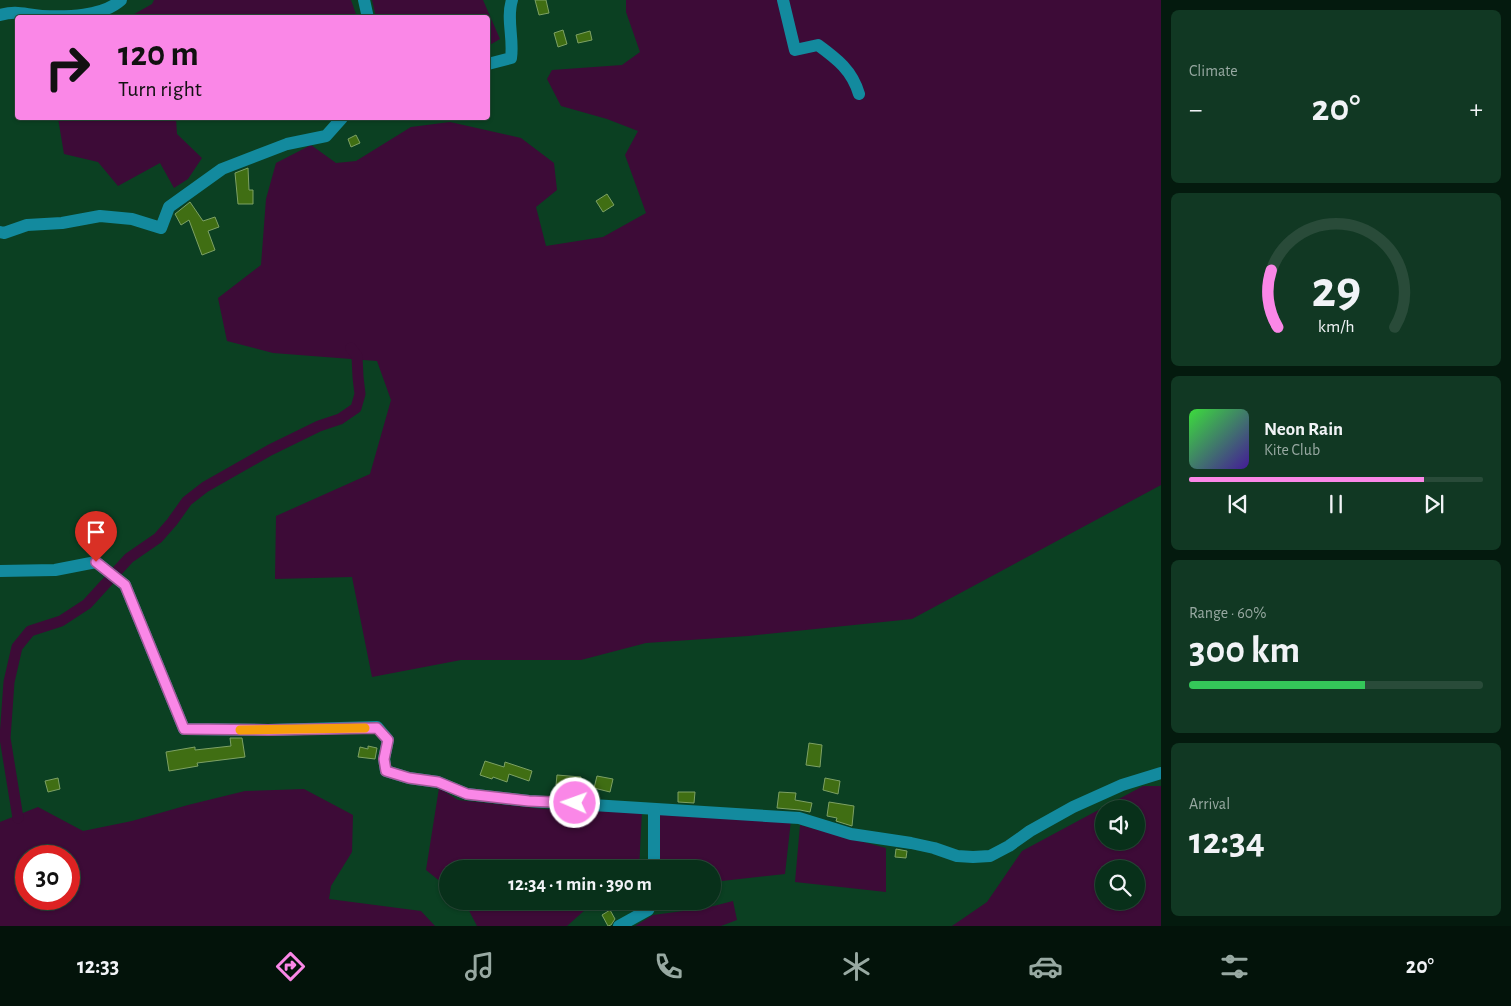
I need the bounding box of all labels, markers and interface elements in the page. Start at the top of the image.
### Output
icon: right [35,35,100,100]
text: 120 m [118,37,199,72]
text: Climate [1189,63,1238,79]
text: Turn right [118,78,202,100]
text: 20° [1312,90,1360,128]
text: − [1189,96,1202,124]
text: + [1470,96,1483,124]
text: 29 [1311,264,1361,316]
text: km/h [1318,318,1354,336]
text: Neon Rain [1264,420,1343,439]
text: Kite Club [1264,442,1320,458]
icon: previous [1224,490,1252,518]
icon: pause [1322,490,1350,518]
icon: next [1420,490,1448,518]
pin [75,511,117,562]
icon: arrive [82,518,110,546]
text: Range · 60% [1189,605,1266,621]
text: 300 km [1189,632,1300,670]
position arrow [548,776,600,828]
text: Arrival [1189,796,1230,812]
map controls [1095,800,1145,910]
button: sound [1095,800,1145,850]
text: 12:34 [1189,823,1265,861]
speed limit sign: 30 [15,845,80,910]
button: search [1095,860,1145,910]
text: 12:34 · 1 min · 390 m [508,875,652,894]
icon: directions [273,949,308,984]
icon: music [462,949,497,984]
icon: phone [651,949,686,984]
icon: climate [839,949,874,984]
icon: car [1028,949,1063,984]
icon: filters [1217,949,1252,984]
text: 12:33 [77,955,119,977]
text: 20° [1406,955,1434,977]

